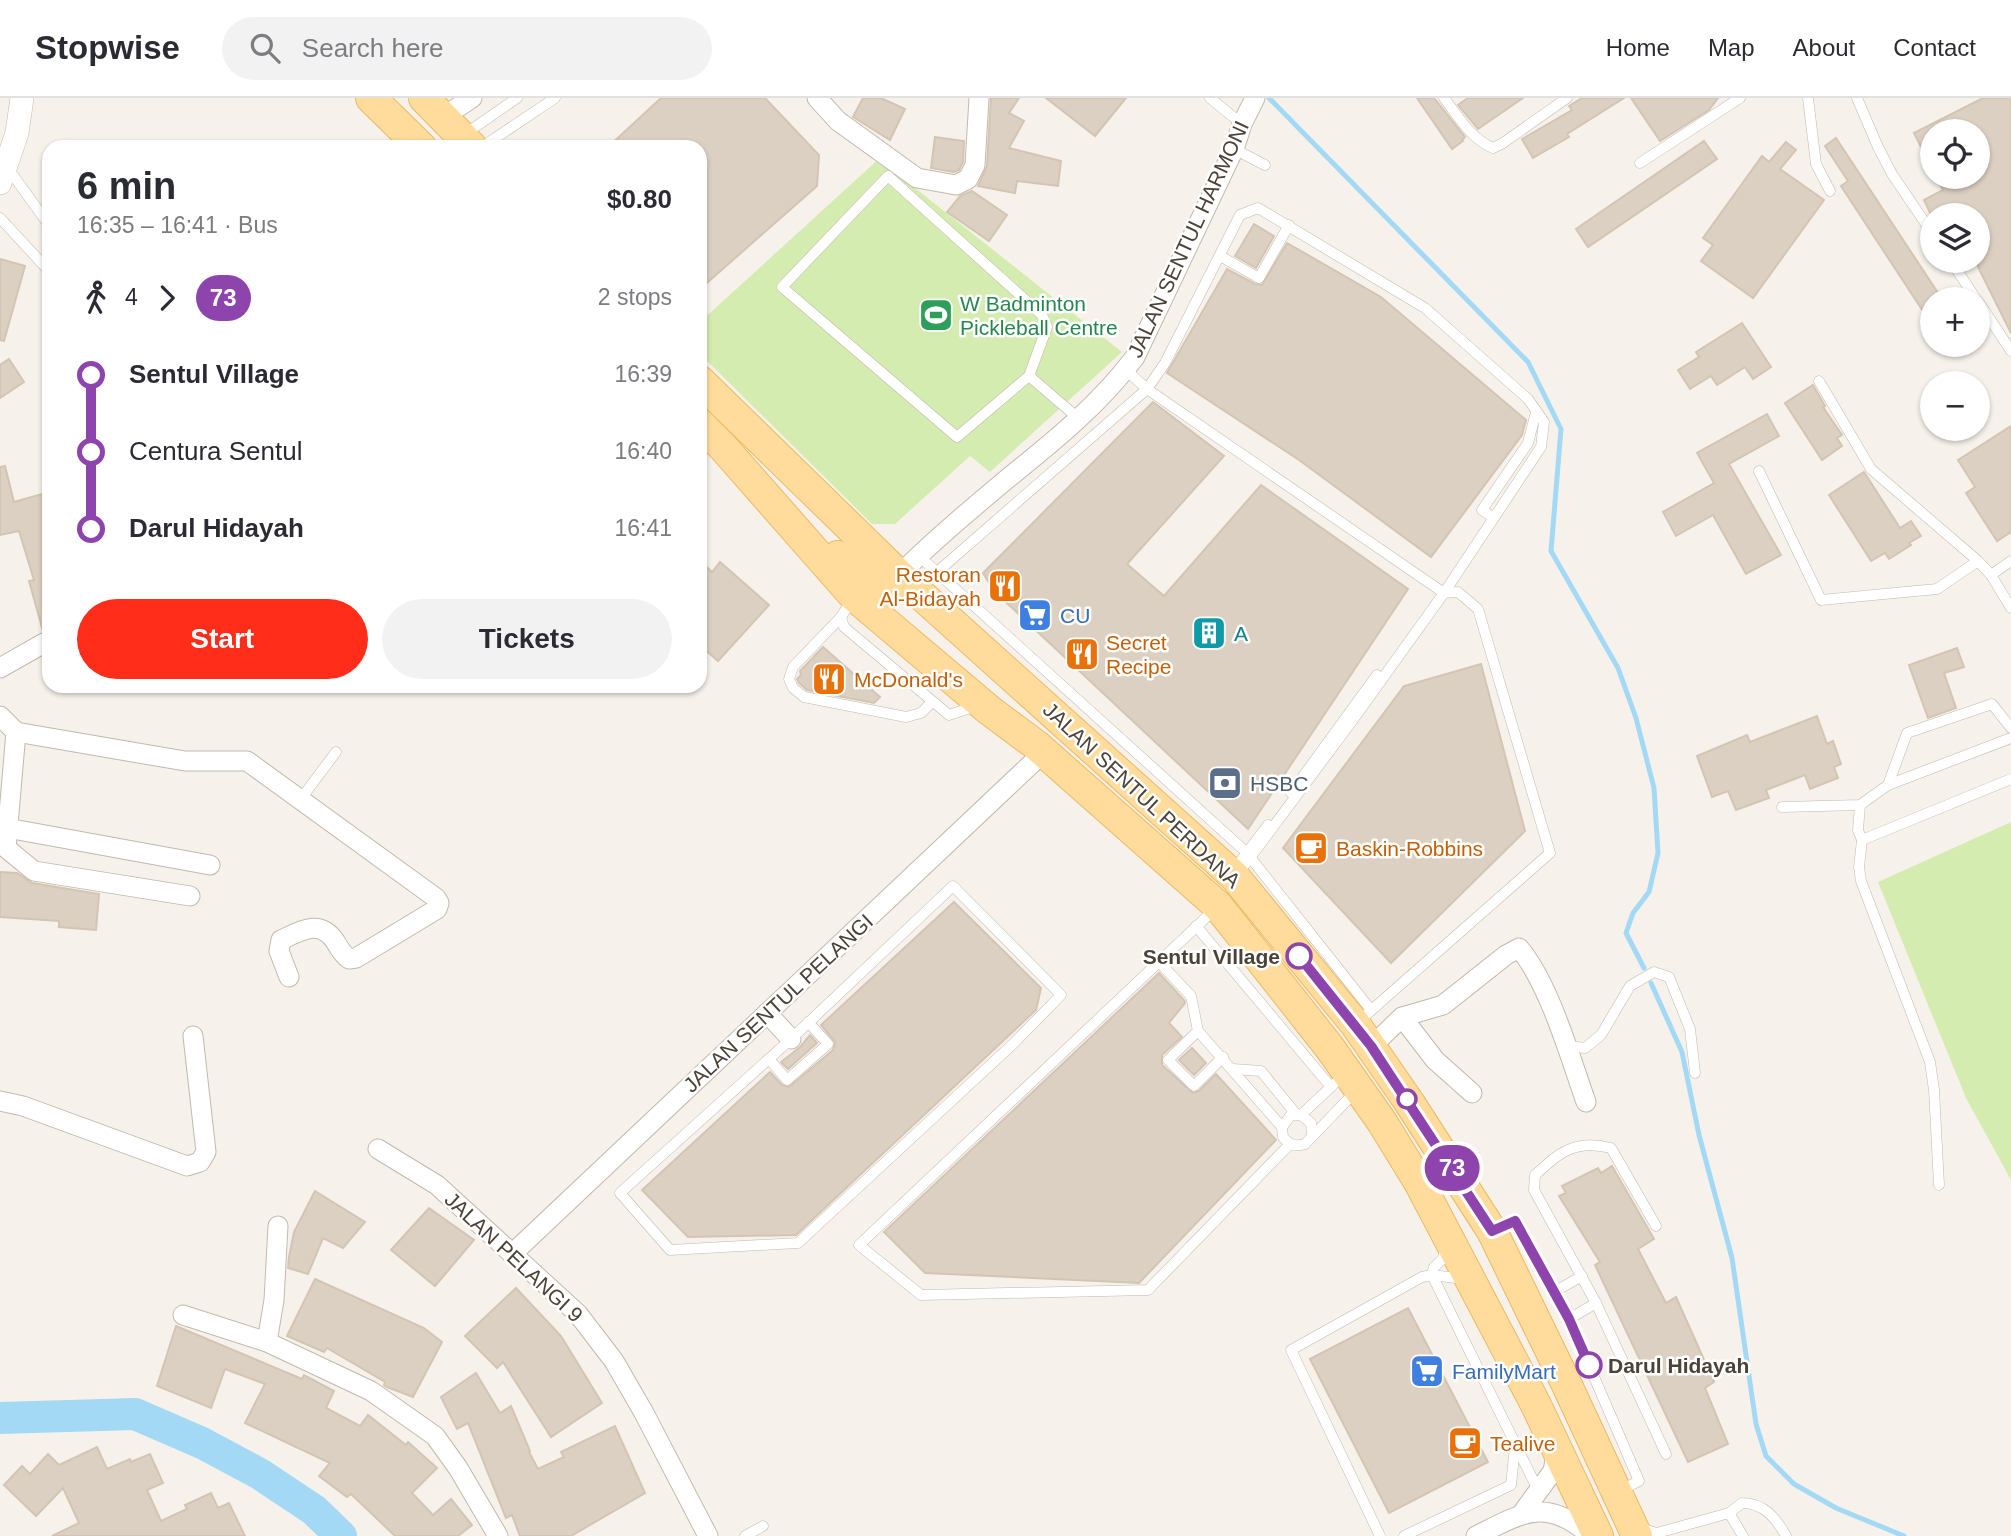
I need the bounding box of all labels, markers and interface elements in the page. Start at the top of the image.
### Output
search box [222,17,712,80]
text: Stopwise [35,29,180,66]
icon: search [246,29,284,67]
text: Search here [302,33,444,63]
text: Home [1606,34,1670,61]
text: Map [1708,34,1755,61]
text: About [1793,34,1855,61]
text: Contact [1893,34,1976,61]
street label: JALAN SENTUL HARMONI [1123,117,1253,361]
map controls [1920,119,1990,441]
button: locate [1920,119,1990,189]
text: 6 min [77,165,176,207]
text: $0.80 [607,184,672,214]
button: layers [1920,203,1990,273]
text: 16:35 – 16:41 · Bus [77,212,278,238]
icon: walk [77,279,115,317]
icon: forward [148,279,186,317]
text: 4 [125,284,138,310]
text: 73 [210,284,237,311]
text: 2 stops [598,284,672,310]
button: + [1920,287,1990,357]
place label: W Badminton Pickleball Centre [960,292,1118,339]
sports icon: W Badminton Pickleball Centre [917,296,955,334]
text: Sentul Village [129,359,299,389]
text: 16:39 [614,361,672,387]
button: − [1920,371,1990,441]
text: Centura Sentul [129,436,302,466]
text: 16:40 [614,438,672,464]
text: Darul Hidayah [129,513,304,543]
text: 16:41 [614,515,672,541]
place label: Restoran Al-Bidayah [879,563,981,610]
restaurant icon: Restoran Al-Bidayah [986,567,1024,605]
supermarket icon: CU [1016,596,1054,634]
button: Start [77,599,368,679]
button: Tickets [382,599,672,679]
place label: CU [1060,604,1090,627]
building icon: A [1190,614,1228,652]
place label: A [1234,622,1248,645]
place label: Secret Recipe [1106,631,1171,678]
restaurant icon: Secret Recipe [1063,635,1101,673]
restaurant icon: McDonald's [810,660,848,698]
place label: McDonald's [854,668,963,691]
street label: JALAN SENTUL PERDANA [1039,698,1245,892]
bank icon: HSBC [1206,764,1244,802]
place label: HSBC [1250,772,1308,795]
cafe icon: Baskin-Robbins [1292,829,1330,867]
place label: Baskin-Robbins [1336,837,1483,860]
street label: JALAN SENTUL PELANGI [679,909,877,1097]
marker: Sentul Village [1286,943,1312,969]
place label: Sentul Village [1143,945,1280,968]
unlabelled marker [1397,1089,1417,1109]
line badge: 73 [1420,1145,1484,1191]
text: 73 [1439,1154,1465,1181]
street label: JALAN PELANGI 9 [440,1187,588,1327]
supermarket icon: FamilyMart [1408,1352,1446,1390]
marker: Darul Hidayah [1576,1352,1602,1378]
place label: Darul Hidayah [1608,1354,1749,1377]
place label: FamilyMart [1452,1360,1556,1383]
cafe icon: Tealive [1446,1424,1484,1462]
place label: Tealive [1490,1432,1555,1455]

